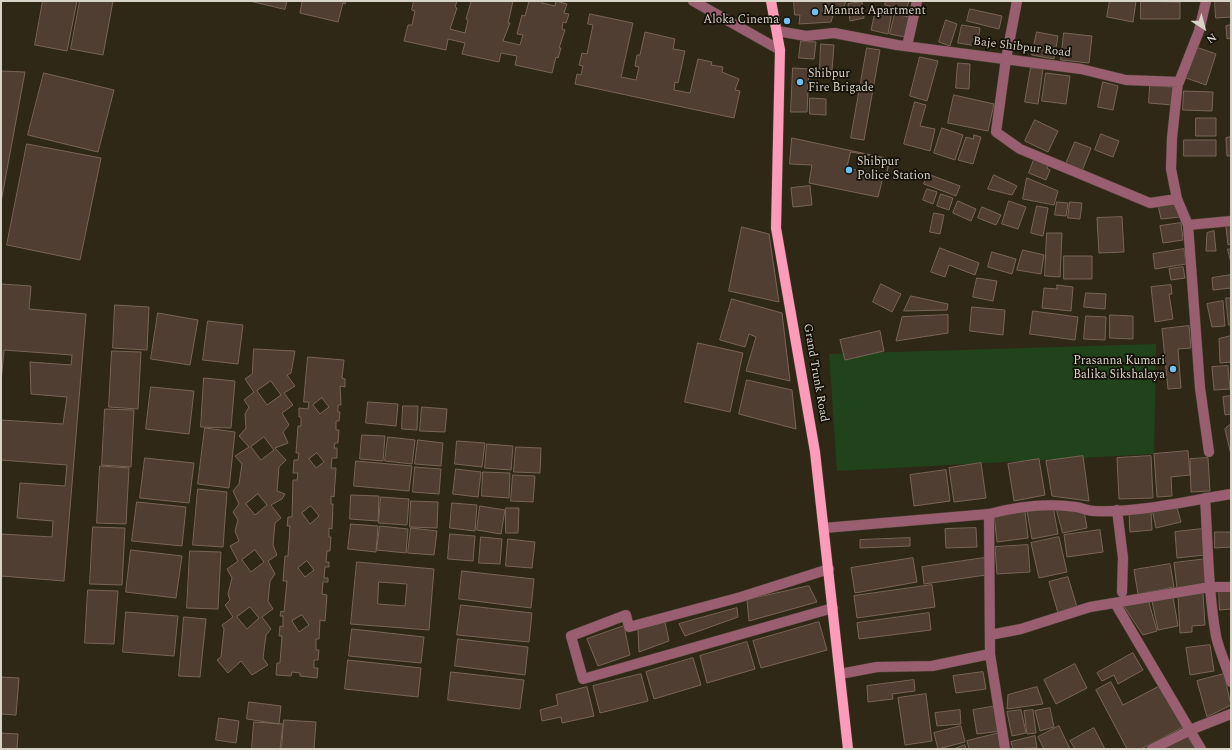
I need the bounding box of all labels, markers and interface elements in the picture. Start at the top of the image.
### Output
place label: Mannat Apartment [823,5,926,19]
marker: Mannat Apartment [810,7,820,17]
north arrow [1184,8,1224,48]
place label: Aloka Cinema [703,14,779,28]
marker: Aloka Cinema [782,16,792,26]
text: N [1203,29,1220,48]
street label: Baje Shibpur Road [972,35,1072,61]
place label: Shibpur Fire Brigade [808,68,874,96]
marker: Shibpur Fire Brigade [795,77,805,87]
place label: Shibpur Police Station [857,156,931,184]
marker: Shibpur Police Station [844,165,854,175]
street label: Grand Trunk Road [799,323,831,423]
place label: Prasanna Kumari Balika Sikshalaya [1073,355,1165,383]
marker: Prasanna Kumari Balika Sikshalaya [1168,364,1178,374]

